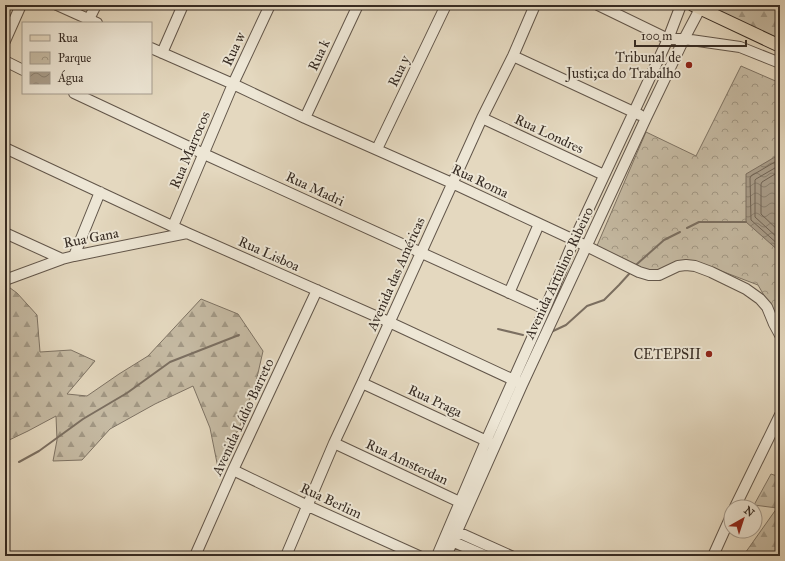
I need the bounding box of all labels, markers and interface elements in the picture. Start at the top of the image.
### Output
legend [22,22,152,94]
scale bar [635,22,746,48]
street label: Rua w [219,29,250,69]
text: 100 m [641,29,672,43]
text: Rua [58,31,79,45]
street label: Rua k [304,36,334,73]
place label: Tribunal de Justi;ca do Trabalho [564,49,681,83]
text: Parque [58,51,91,66]
street label: Rua y [384,52,414,89]
marker: Tribunal de Justi;ca do Trabalho [684,60,694,70]
text: Água [57,70,84,86]
street label: Rua Marrocos [166,109,214,191]
street label: Rua Londres [512,111,586,157]
street label: Rua Roma [449,160,511,202]
street label: Rua Madri [283,168,347,210]
street label: Avenida Artulino Ribeiro [521,204,597,343]
street label: Avenida das Américas [363,215,429,334]
street label: Rua Gana [62,224,120,252]
street label: Rua Lisboa [236,233,302,275]
place label: CETEPSII [634,346,701,363]
marker: CETEPSII [704,349,714,359]
street label: Avenida Lídio Barreto [208,356,278,479]
street label: Rua Praga [405,381,465,421]
street label: Rua Amsterdan [363,436,451,489]
street label: Rua Berlim [298,479,365,523]
north arrow [723,499,763,539]
text: N [741,504,757,520]

